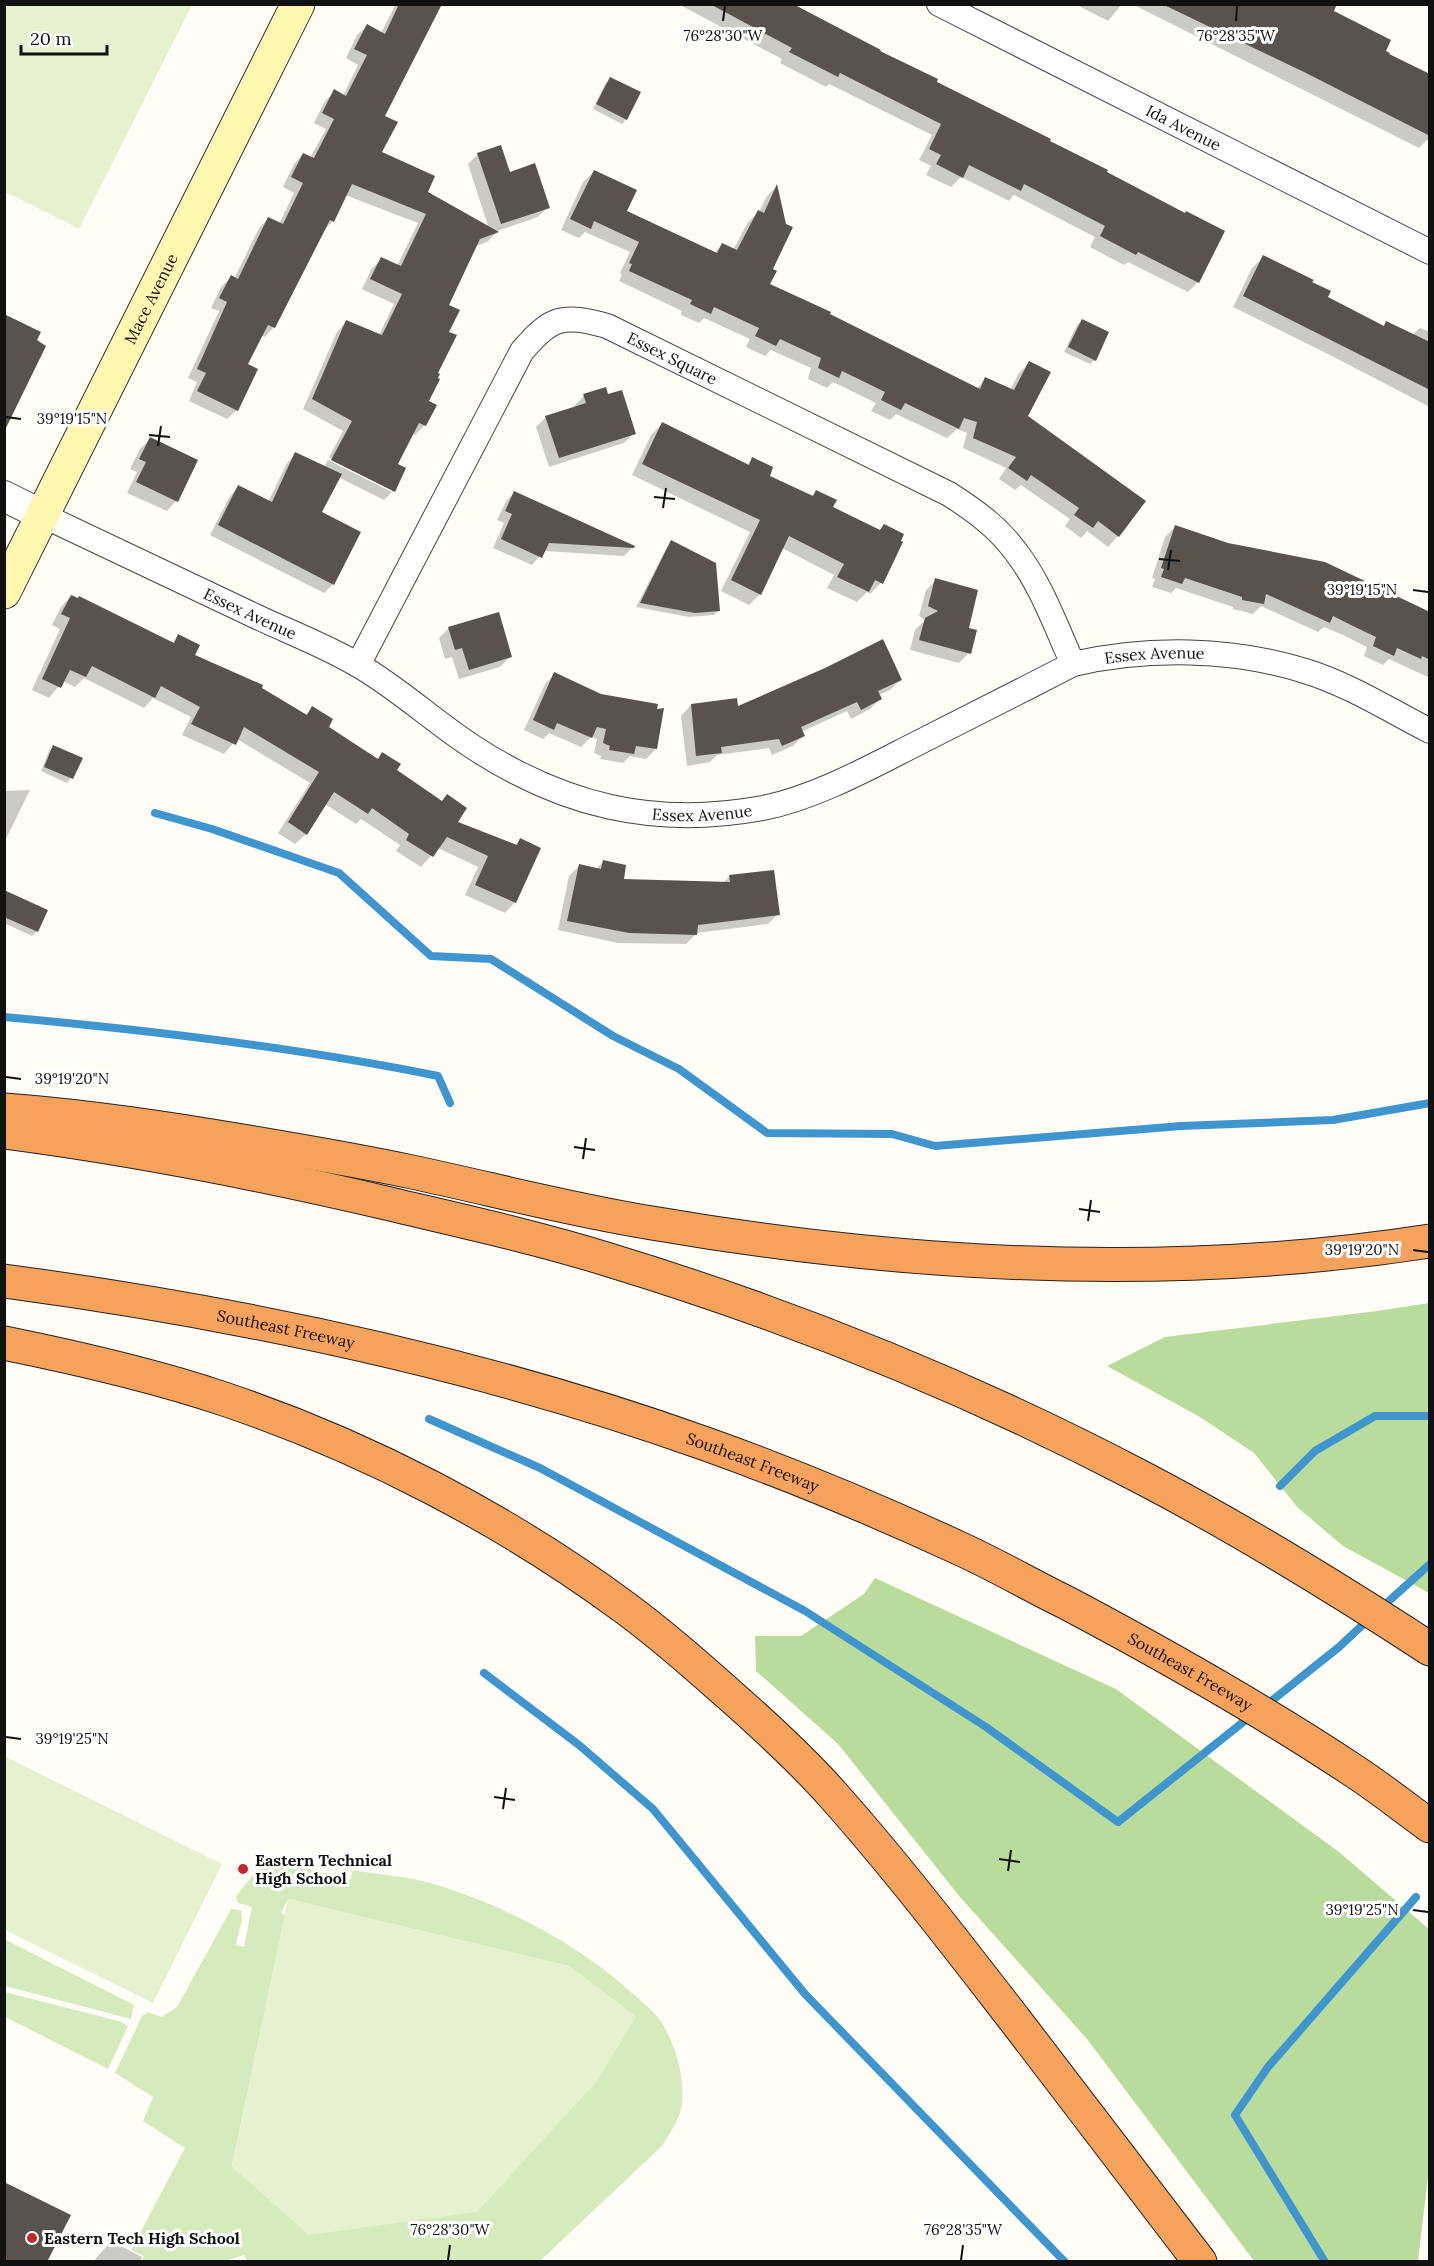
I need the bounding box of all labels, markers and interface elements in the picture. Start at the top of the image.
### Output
scale bar [21,18,106,56]
text: 76°28'30"W [683,26,764,45]
text: 76°28'35"W [1197,26,1276,45]
text: 20 m [30,27,72,50]
street label: Ida Avenue [1143,100,1225,155]
street label: Mace Avenue [120,250,182,347]
street label: Essex Square [624,328,721,389]
text: 39°19'15"N [37,409,107,428]
text: 39°19'15"N [1327,580,1397,599]
street label: Essex Avenue [200,583,300,644]
street label: Essex Avenue [1103,642,1205,668]
street label: Essex Avenue [651,800,754,825]
text: 39°19'20"N [35,1069,109,1088]
text: 39°19'20"N [1325,1240,1399,1259]
street label: Southeast Freeway [215,1305,357,1353]
street label: Southeast Freeway [684,1428,823,1496]
street label: Southeast Freeway [1125,1628,1257,1715]
text: 39°19'25"N [35,1729,109,1748]
place label: Eastern Technical High School [255,1850,392,1888]
marker: Eastern Technical High School [236,1862,250,1876]
text: 39°19'25"N [1325,1900,1399,1919]
text: 76°28'30"W [410,2220,491,2239]
text: 76°28'35"W [924,2220,1003,2239]
place label: Eastern Tech High School [44,2228,240,2248]
marker: Eastern Tech High School [25,2231,39,2245]

